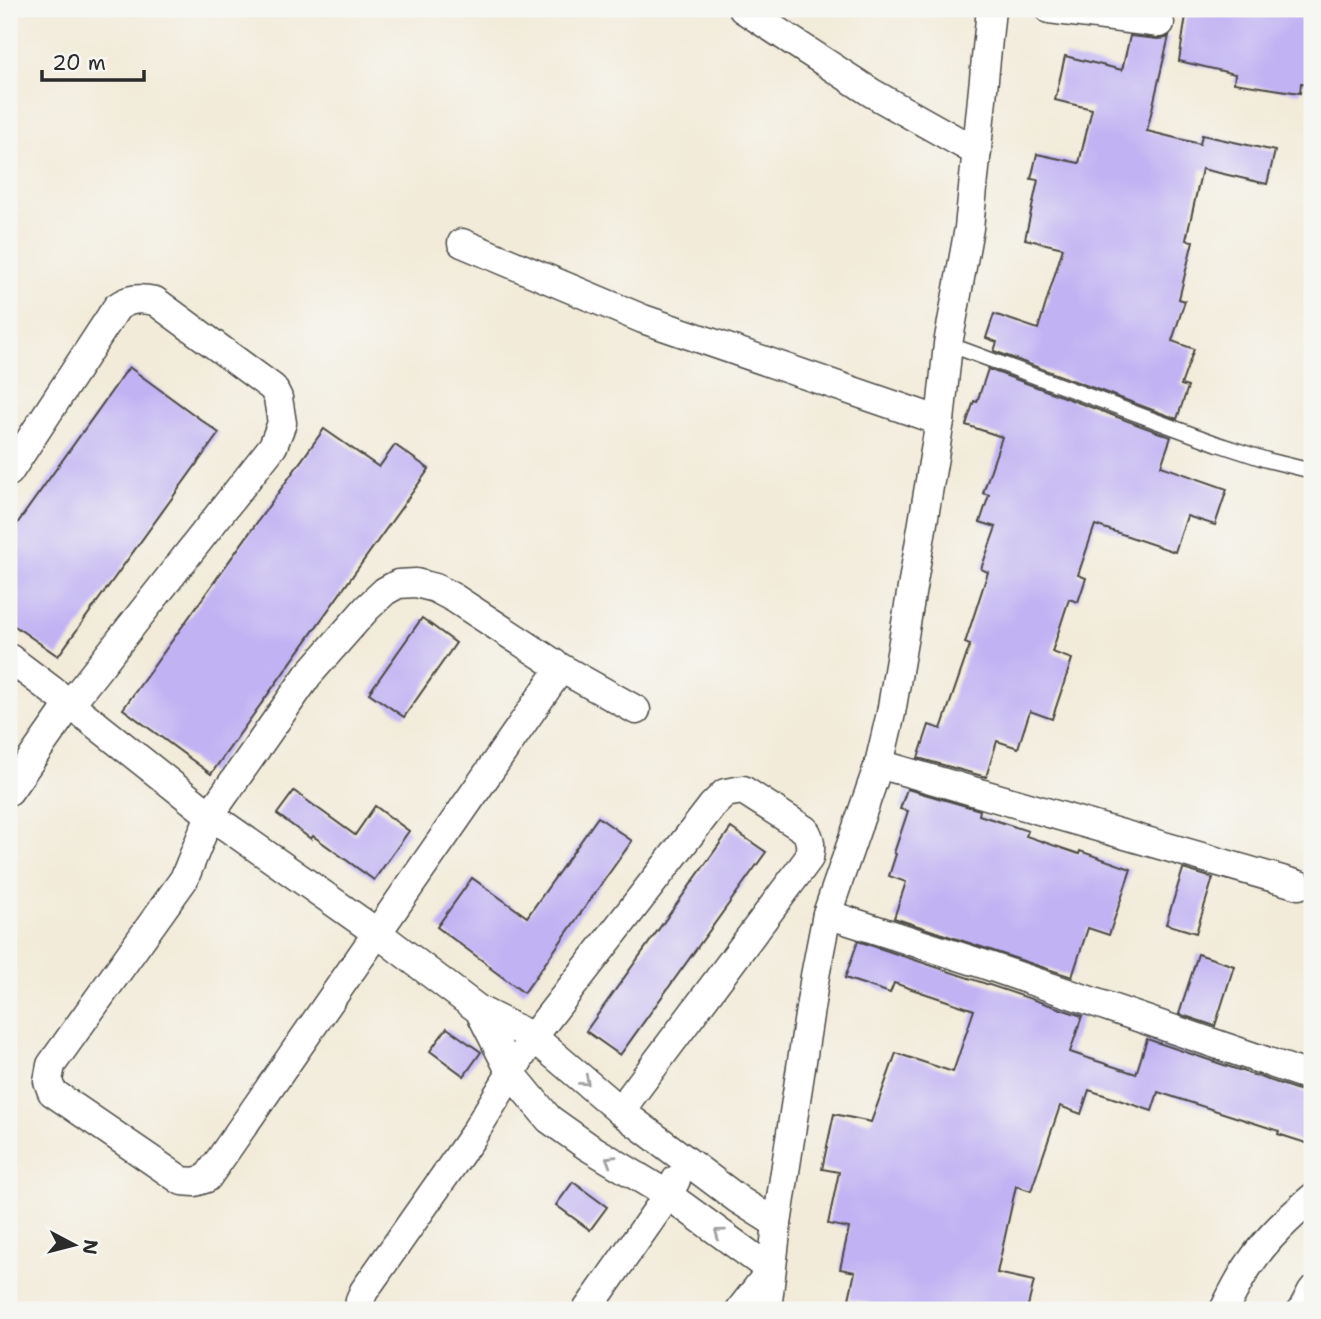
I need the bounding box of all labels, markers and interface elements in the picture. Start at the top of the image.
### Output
scale bar [42,38,144,82]
text: 20 m [52,49,106,77]
one-way arrow [576,1073,589,1085]
one-way arrow [604,1155,617,1168]
north arrow [38,1210,108,1280]
one-way arrow [714,1228,727,1241]
text: N [77,1238,104,1256]

